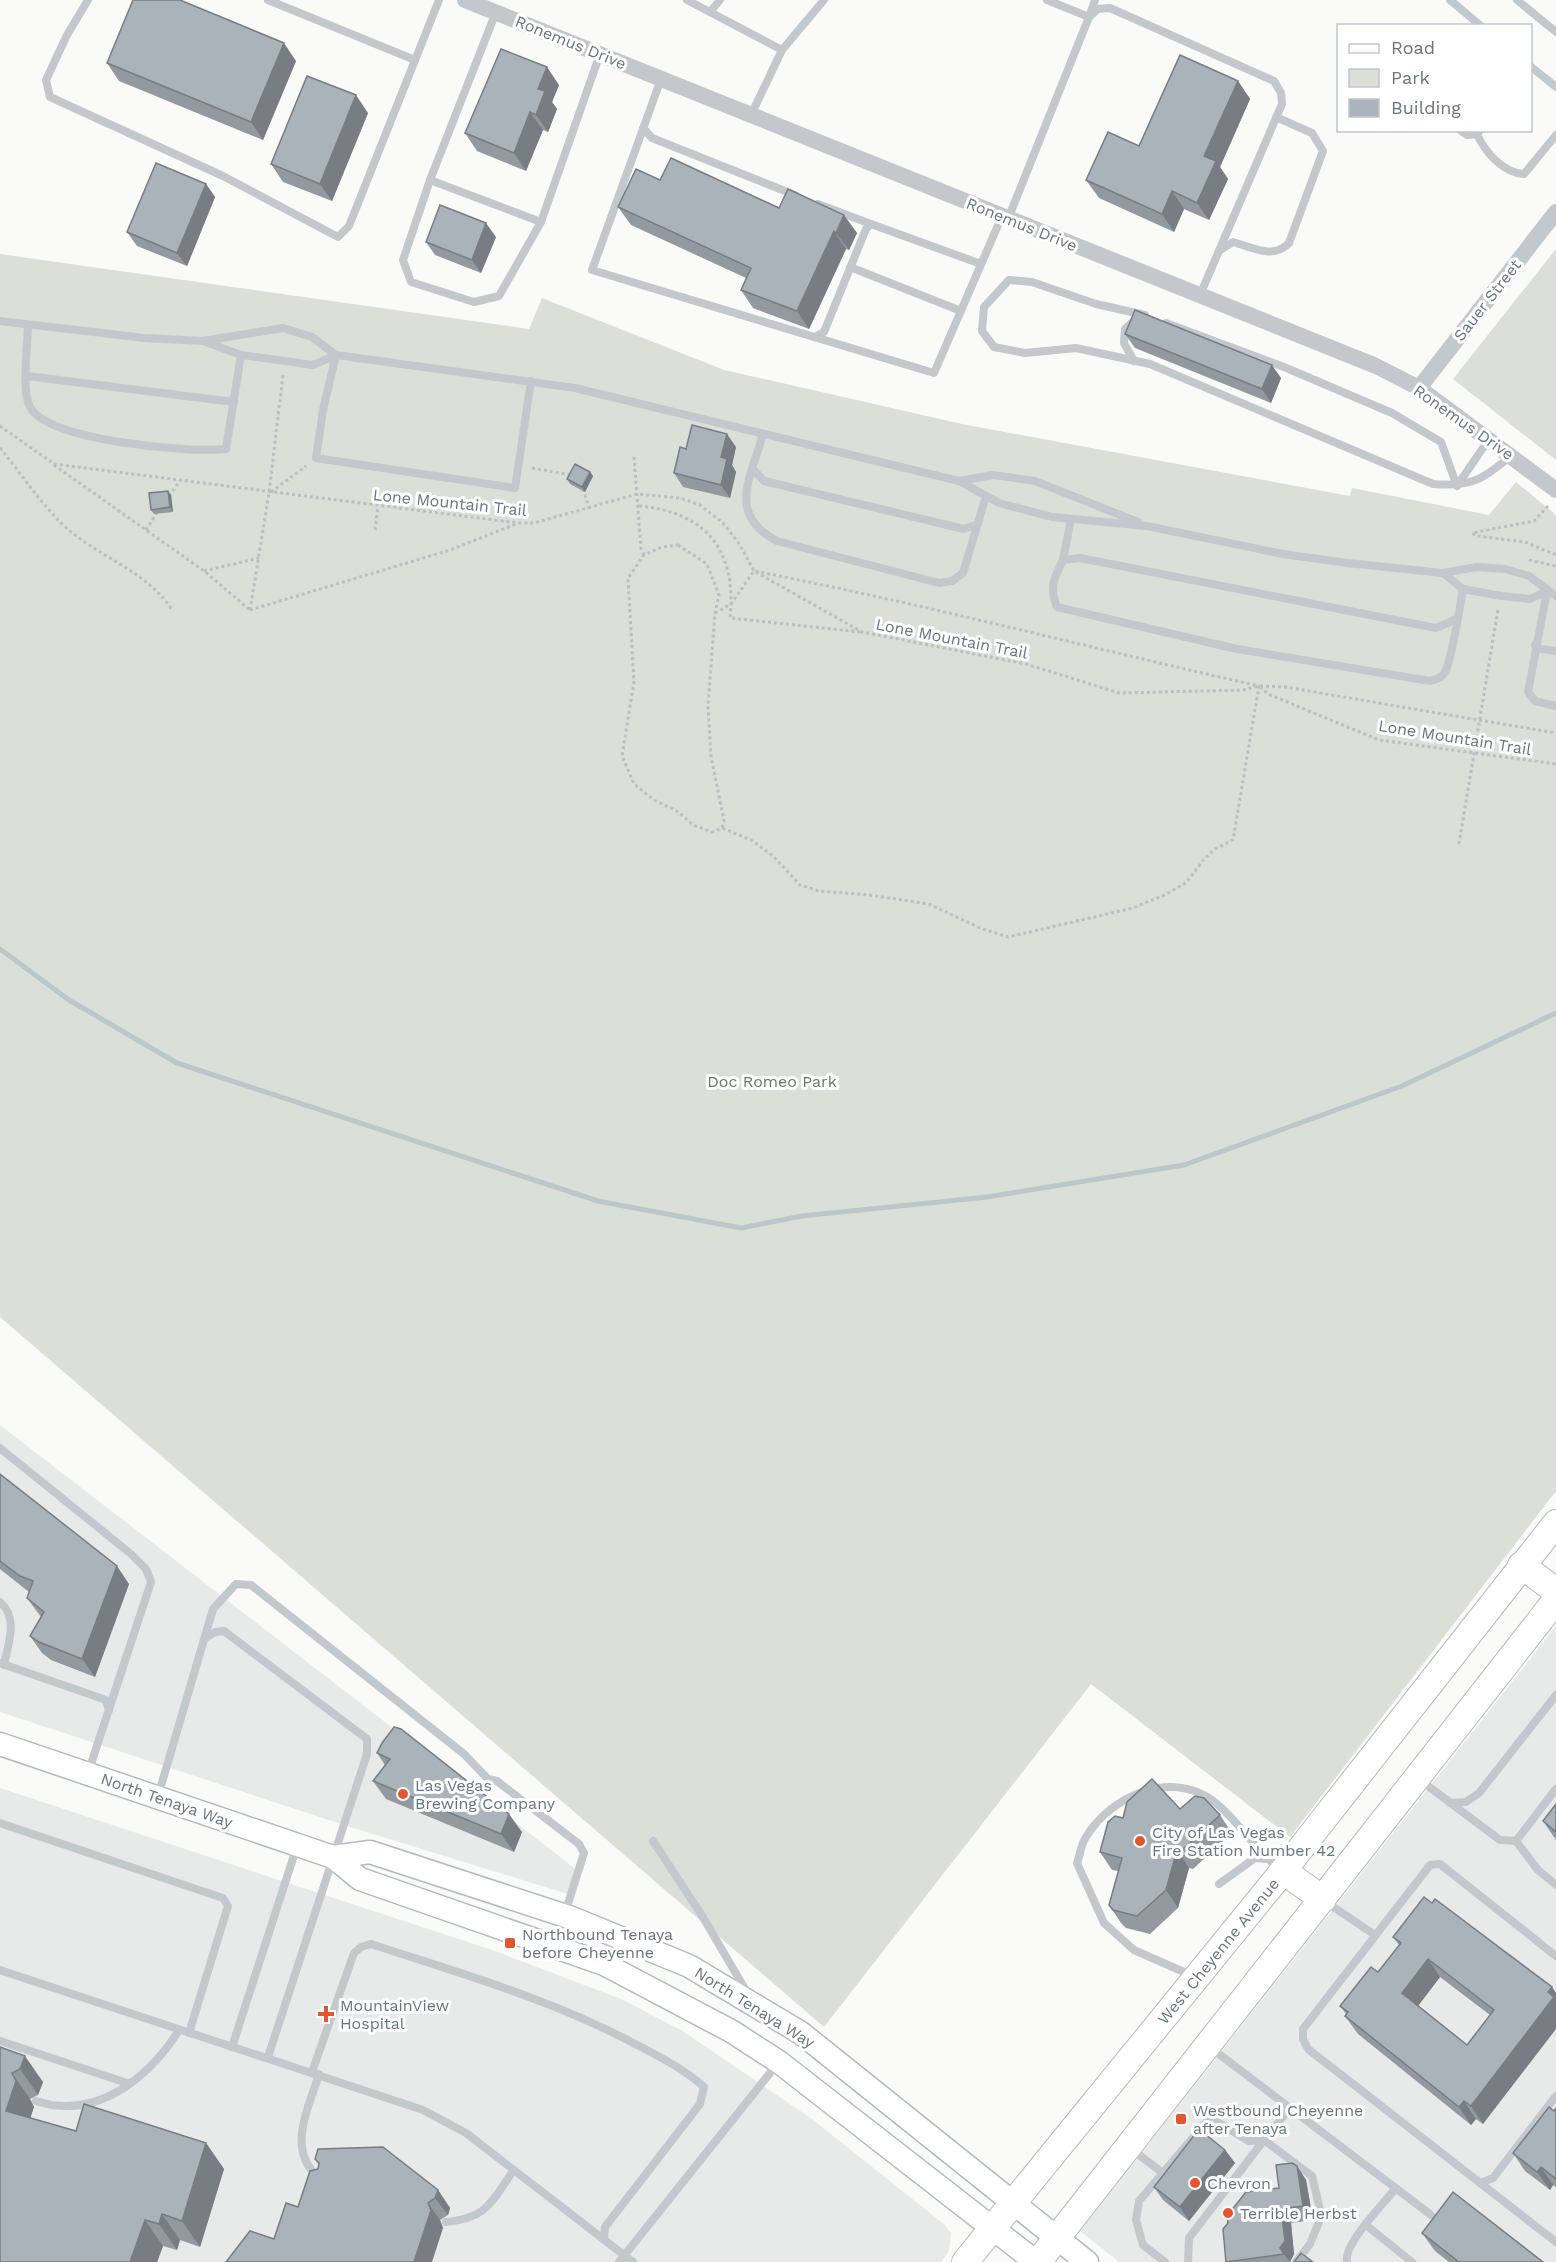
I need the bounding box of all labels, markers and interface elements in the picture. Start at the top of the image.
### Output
street label: Ronemus Drive [513,12,629,73]
legend [1337,24,1532,132]
text: Road [1391,37,1435,58]
text: Park [1391,67,1430,88]
text: Building [1391,97,1461,118]
street label: Ronemus Drive [964,194,1080,255]
street label: Sauer Street [1450,256,1525,345]
street label: Ronemus Drive [1410,381,1517,464]
street label: Lone Mountain Trail [372,485,528,520]
street label: Lone Mountain Trail [874,614,1030,663]
street label: Lone Mountain Trail [1377,716,1533,759]
park label: Doc Romeo Park [707,1072,837,1091]
street label: North Tenaya Way [99,1769,236,1832]
place label: Las Vegas Brewing Company [415,1776,556,1813]
marker: Las Vegas Brewing Company [396,1787,410,1801]
place label: City of Las Vegas Fire Station Number 42 [1152,1823,1335,1860]
marker: City of Las Vegas Fire Station Number 42 [1133,1834,1147,1848]
street label: West Cheyenne Avenue [1154,1874,1283,2028]
place label: Northbound Tenaya before Cheyenne [522,1925,673,1962]
marker: Northbound Tenaya before Cheyenne [503,1936,517,1950]
street label: North Tenaya Way [691,1963,819,2052]
place label: MountainView Hospital [340,1996,449,2033]
marker: MountainView Hospital [317,2005,335,2023]
place label: Westbound Cheyenne after Tenaya [1193,2101,1363,2138]
marker: Westbound Cheyenne after Tenaya [1174,2112,1188,2126]
place label: Chevron [1207,2174,1271,2193]
marker: Chevron [1188,2176,1202,2190]
place label: Terrible Herbst [1240,2204,1357,2223]
marker: Terrible Herbst [1221,2206,1235,2220]

